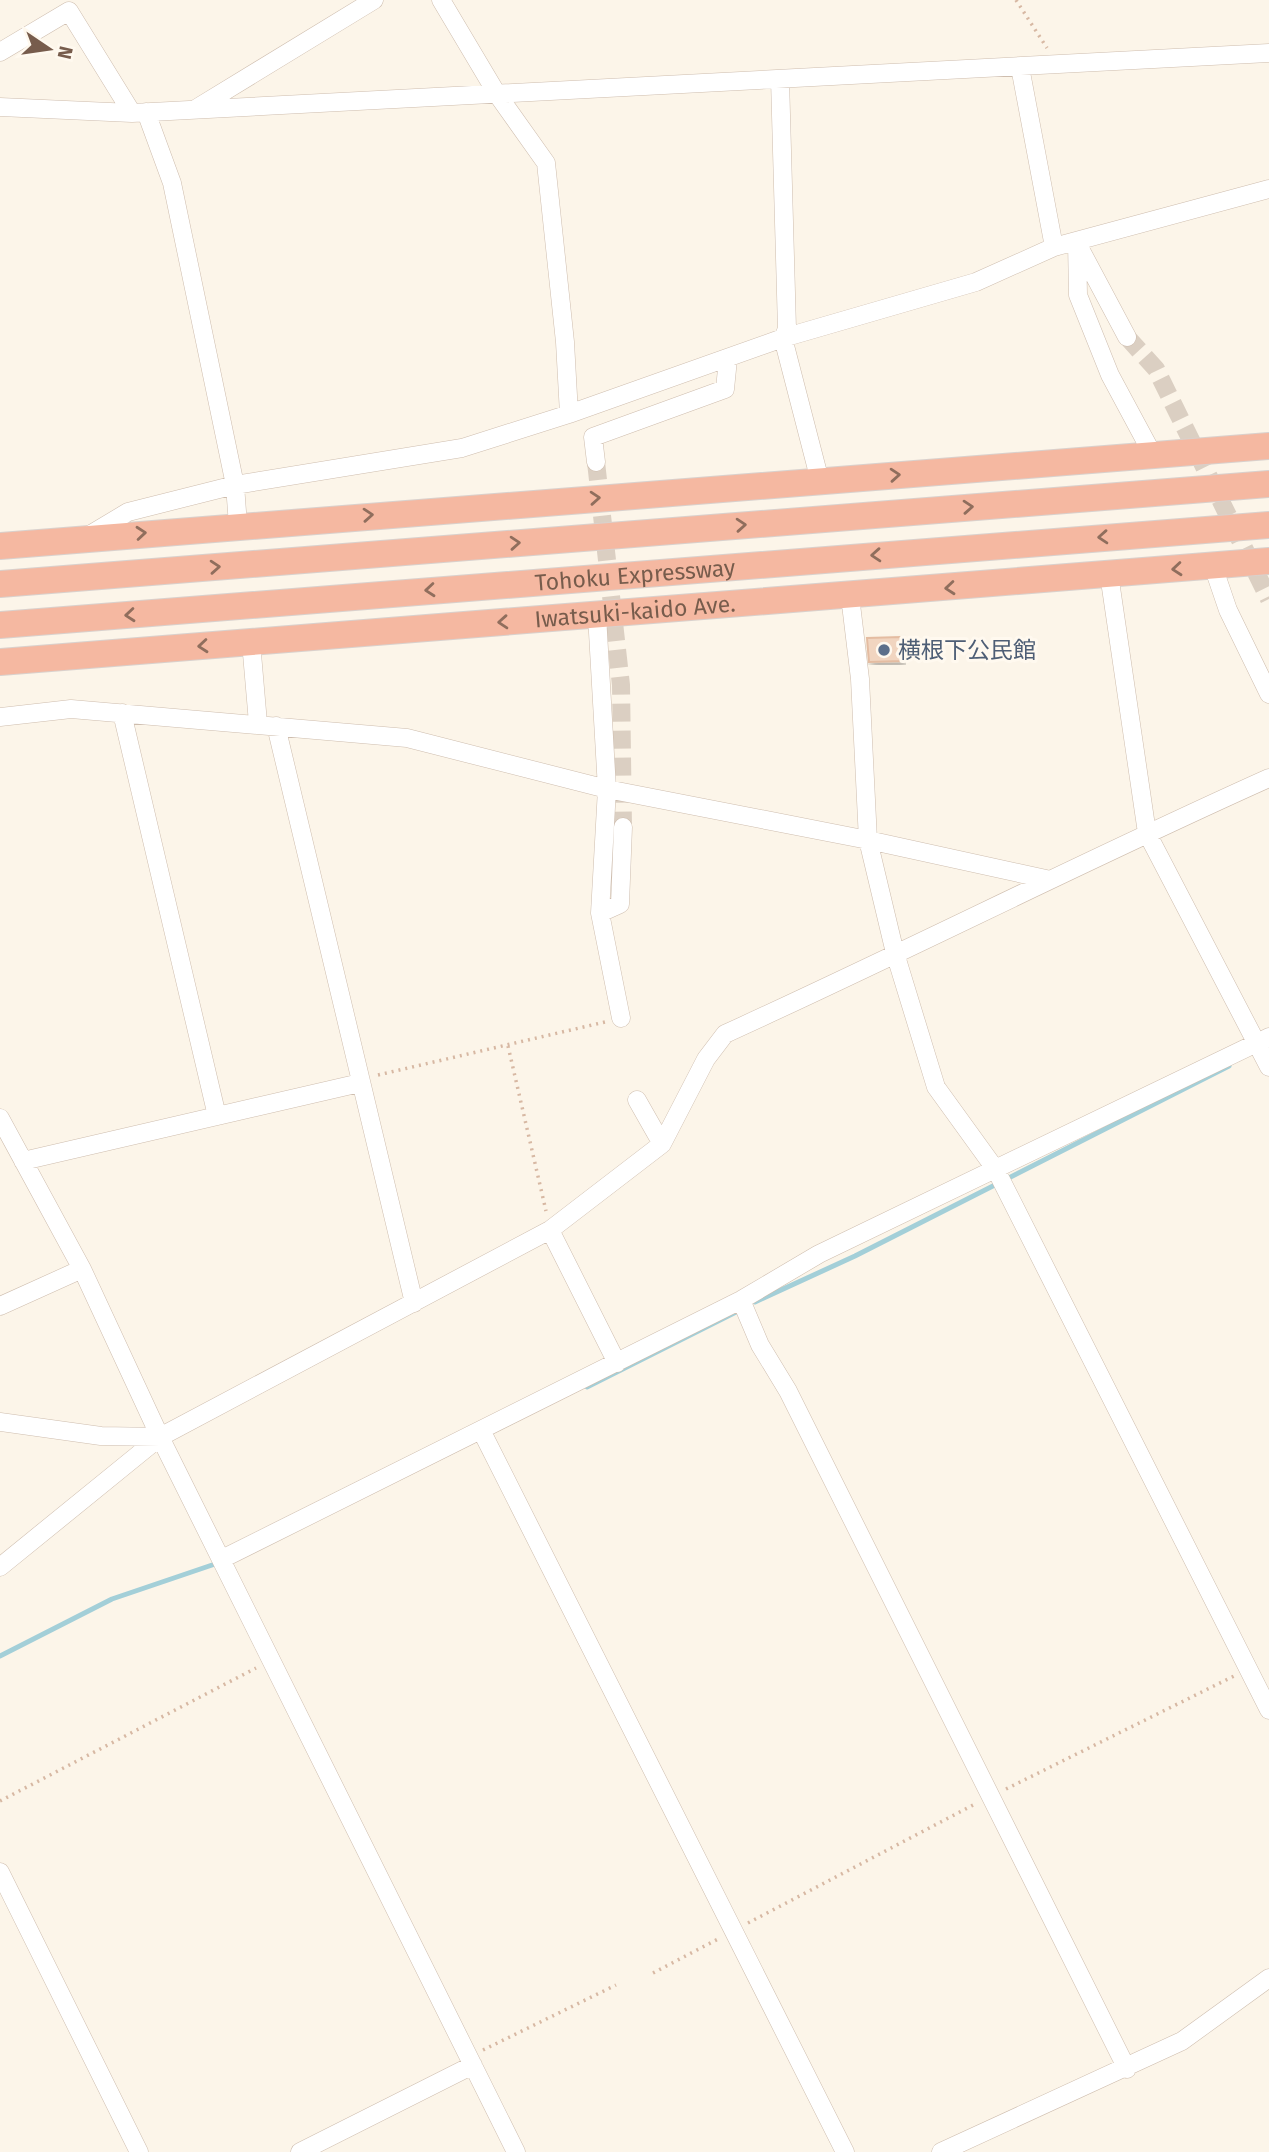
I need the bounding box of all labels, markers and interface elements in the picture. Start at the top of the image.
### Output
north arrow [14,14,84,84]
text: N [52,44,78,61]
one-way arrow [890,468,901,483]
one-way arrow [590,491,601,506]
one-way arrow [963,500,974,515]
one-way arrow [363,508,374,523]
one-way arrow [736,518,747,533]
one-way arrow [136,526,147,541]
one-way arrow [1097,530,1108,545]
one-way arrow [509,536,520,551]
one-way arrow [871,547,882,562]
street label: Tohoku Expressway [534,553,737,597]
one-way arrow [209,560,220,575]
one-way arrow [1171,561,1182,576]
one-way arrow [944,580,955,595]
one-way arrow [424,582,435,597]
street label: Iwatsuki-kaido Ave. [533,590,737,633]
one-way arrow [124,607,135,622]
one-way arrow [497,614,508,629]
place label: 横根下公民館 [898,636,1036,664]
one-way arrow [197,638,208,653]
marker: 横根下公民館 [876,642,892,658]

